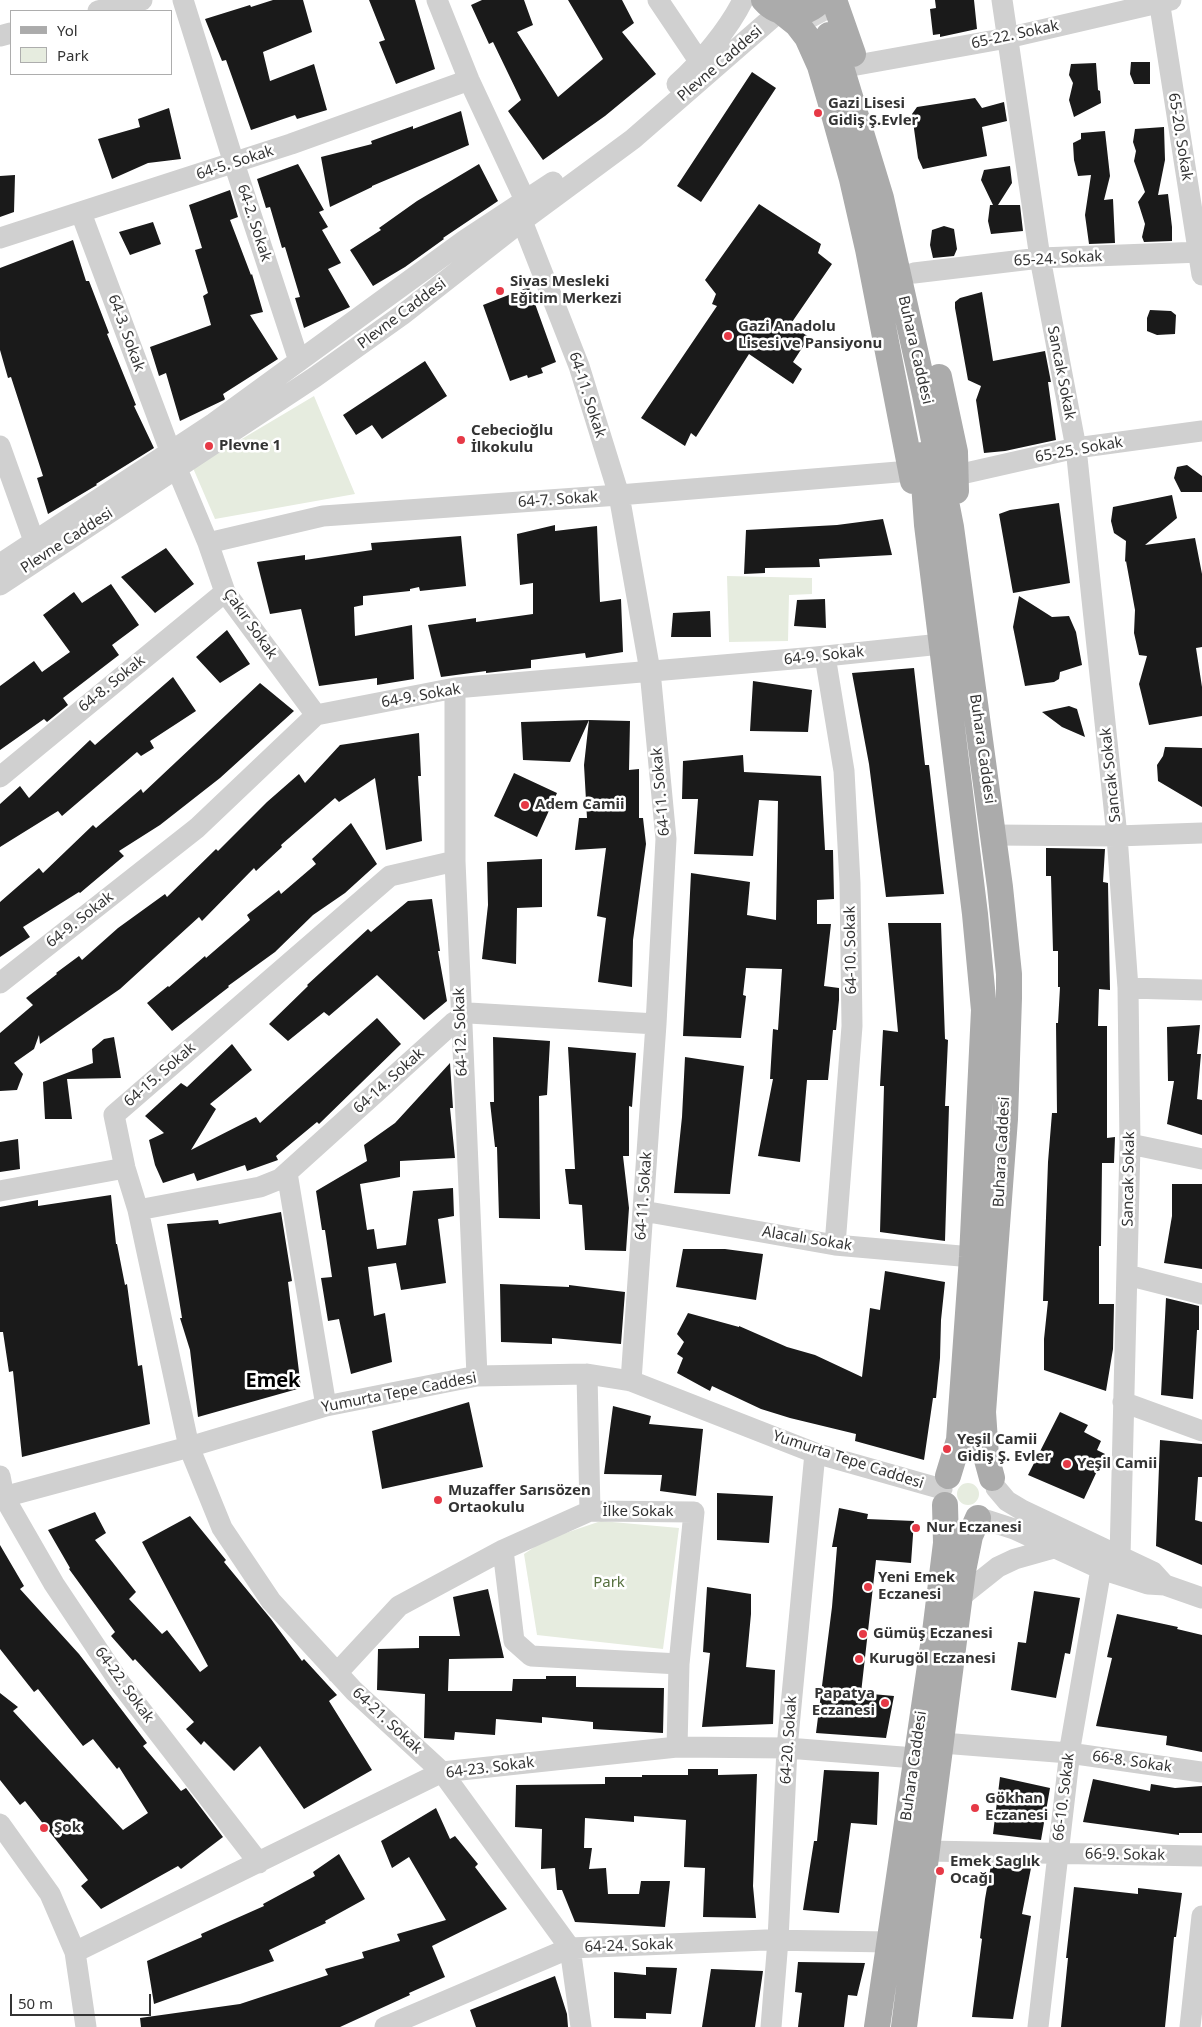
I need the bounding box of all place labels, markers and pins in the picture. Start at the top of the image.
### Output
place label: Gazi Lisesi Gidiş Ş.Evler [828,95,918,130]
marker: Gazi Lisesi Gidiş Ş.Evler [812,107,824,119]
place label: Sivas Mesleki Eğitim Merkezi [510,273,622,308]
marker: Sivas Mesleki Eğitim Merkezi [494,285,506,297]
place label: Gazi Anadolu Lisesi ve Pansiyonu [738,318,882,353]
marker: Gazi Anadolu Lisesi ve Pansiyonu [722,330,734,342]
place label: Cebecioğlu İlkokulu [471,422,553,457]
marker: Cebecioğlu İlkokulu [455,434,467,446]
place label: Plevne 1 [219,437,281,455]
marker: Plevne 1 [203,440,215,452]
place label: Adem Camii [535,796,625,814]
marker: Adem Camii [519,799,531,811]
place label: Yeşil Camii Gidiş Ş. Evler [957,1431,1051,1466]
marker: Yeşil Camii Gidiş Ş. Evler [941,1443,953,1455]
place label: Yeşil Camii [1077,1455,1157,1473]
marker: Yeşil Camii [1061,1458,1073,1470]
place label: Muzaffer Sarısözen Ortaokulu [448,1482,591,1517]
marker: Muzaffer Sarısözen Ortaokulu [432,1494,444,1506]
place label: Nur Eczanesi [926,1519,1022,1537]
marker: Nur Eczanesi [910,1522,922,1534]
place label: Yeni Emek Eczanesi [878,1569,955,1604]
marker: Yeni Emek Eczanesi [862,1581,874,1593]
place label: Gümüş Eczanesi [873,1625,993,1643]
marker: Gümüş Eczanesi [857,1628,869,1640]
place label: Kurugöl Eczanesi [869,1650,996,1668]
marker: Kurugöl Eczanesi [853,1653,865,1665]
place label: Papatya Eczanesi [812,1685,875,1720]
marker: Papatya Eczanesi [879,1697,891,1709]
place label: Gökhan Eczanesi [985,1790,1048,1825]
marker: Gökhan Eczanesi [969,1802,981,1814]
place label: Şok [54,1819,81,1837]
marker: Şok [38,1822,50,1834]
place label: Emek Saglık Ocağı [950,1853,1040,1888]
marker: Emek Saglık Ocağı [934,1865,946,1877]

